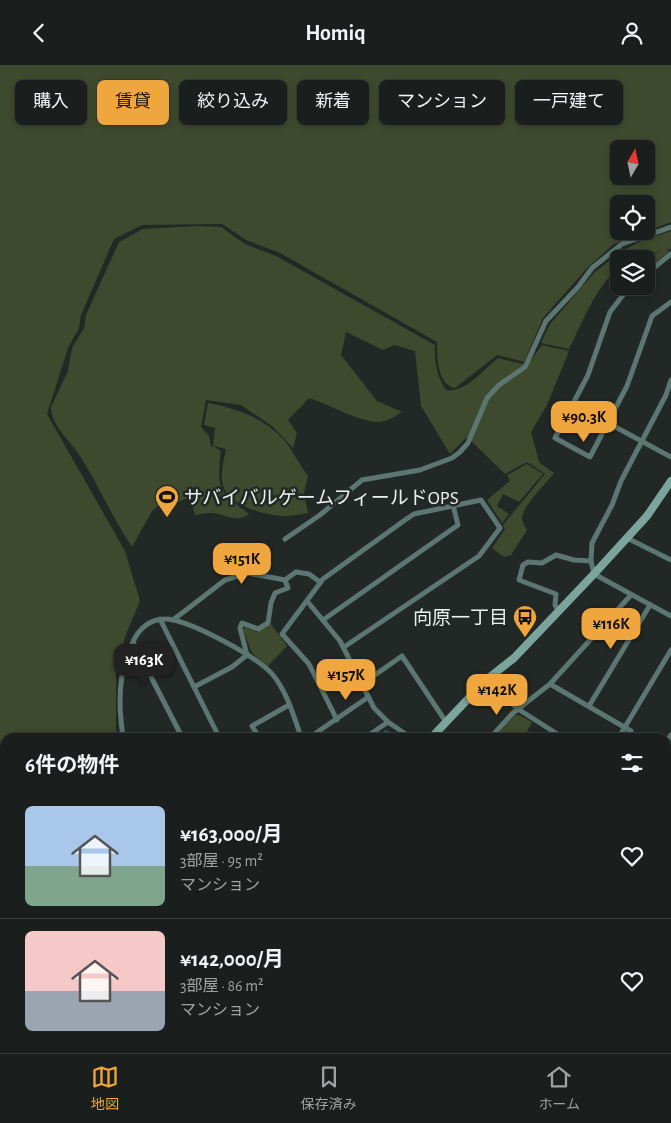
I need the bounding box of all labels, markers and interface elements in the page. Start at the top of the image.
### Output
icon: back [25,19,53,47]
icon: person [618,19,646,47]
text: Homiq [305,22,366,44]
chip: 購入 [15,80,87,125]
chip: 賃貸 [97,80,169,125]
chip: 絞り込み [179,80,287,125]
chip: 新着 [297,80,369,125]
chip: マンション [379,80,505,125]
chip: 一戸建て [515,80,623,125]
north arrow [610,140,655,185]
map controls [610,140,655,295]
button: locate [610,195,655,240]
button: layers [610,250,655,295]
pin: ¥90.3K [543,401,625,443]
text: ¥90.3K [562,409,606,425]
sports icon: サバイバルゲームフィールドOPS [154,484,180,518]
place label: サバイバルゲームフィールドOPS [184,488,459,508]
pin: ¥151K [207,543,277,585]
text: ¥151K [224,551,260,567]
bus stop icon: 向原一丁目 [512,604,538,638]
pin: ¥116K [576,607,646,650]
place label: 向原一丁目 [413,608,508,628]
text: ¥116K [592,616,630,632]
pin: ¥163K [109,643,179,686]
text: ¥163K [125,652,163,668]
pin: ¥157K [311,659,381,701]
text: ¥157K [327,667,365,683]
pin: ¥142K [462,673,532,716]
text: ¥142K [477,682,517,698]
icon: filters [618,749,646,777]
text: 6件の物件 [25,755,119,776]
text: ¥163,000/月 [180,824,282,845]
icon: home [65,826,125,886]
icon: heart [618,842,646,870]
text: 3部屋 · 95 m² [180,853,263,869]
text: マンション [180,877,260,893]
text: ¥142,000/月 [180,949,284,970]
icon: home [65,951,125,1011]
icon: heart [618,967,646,995]
text: 3部屋 · 86 m² [180,978,264,994]
text: マンション [180,1002,260,1018]
tab: 地図 [91,1063,119,1114]
tab: 保存済み [301,1063,357,1114]
tab: ホーム [538,1063,580,1114]

